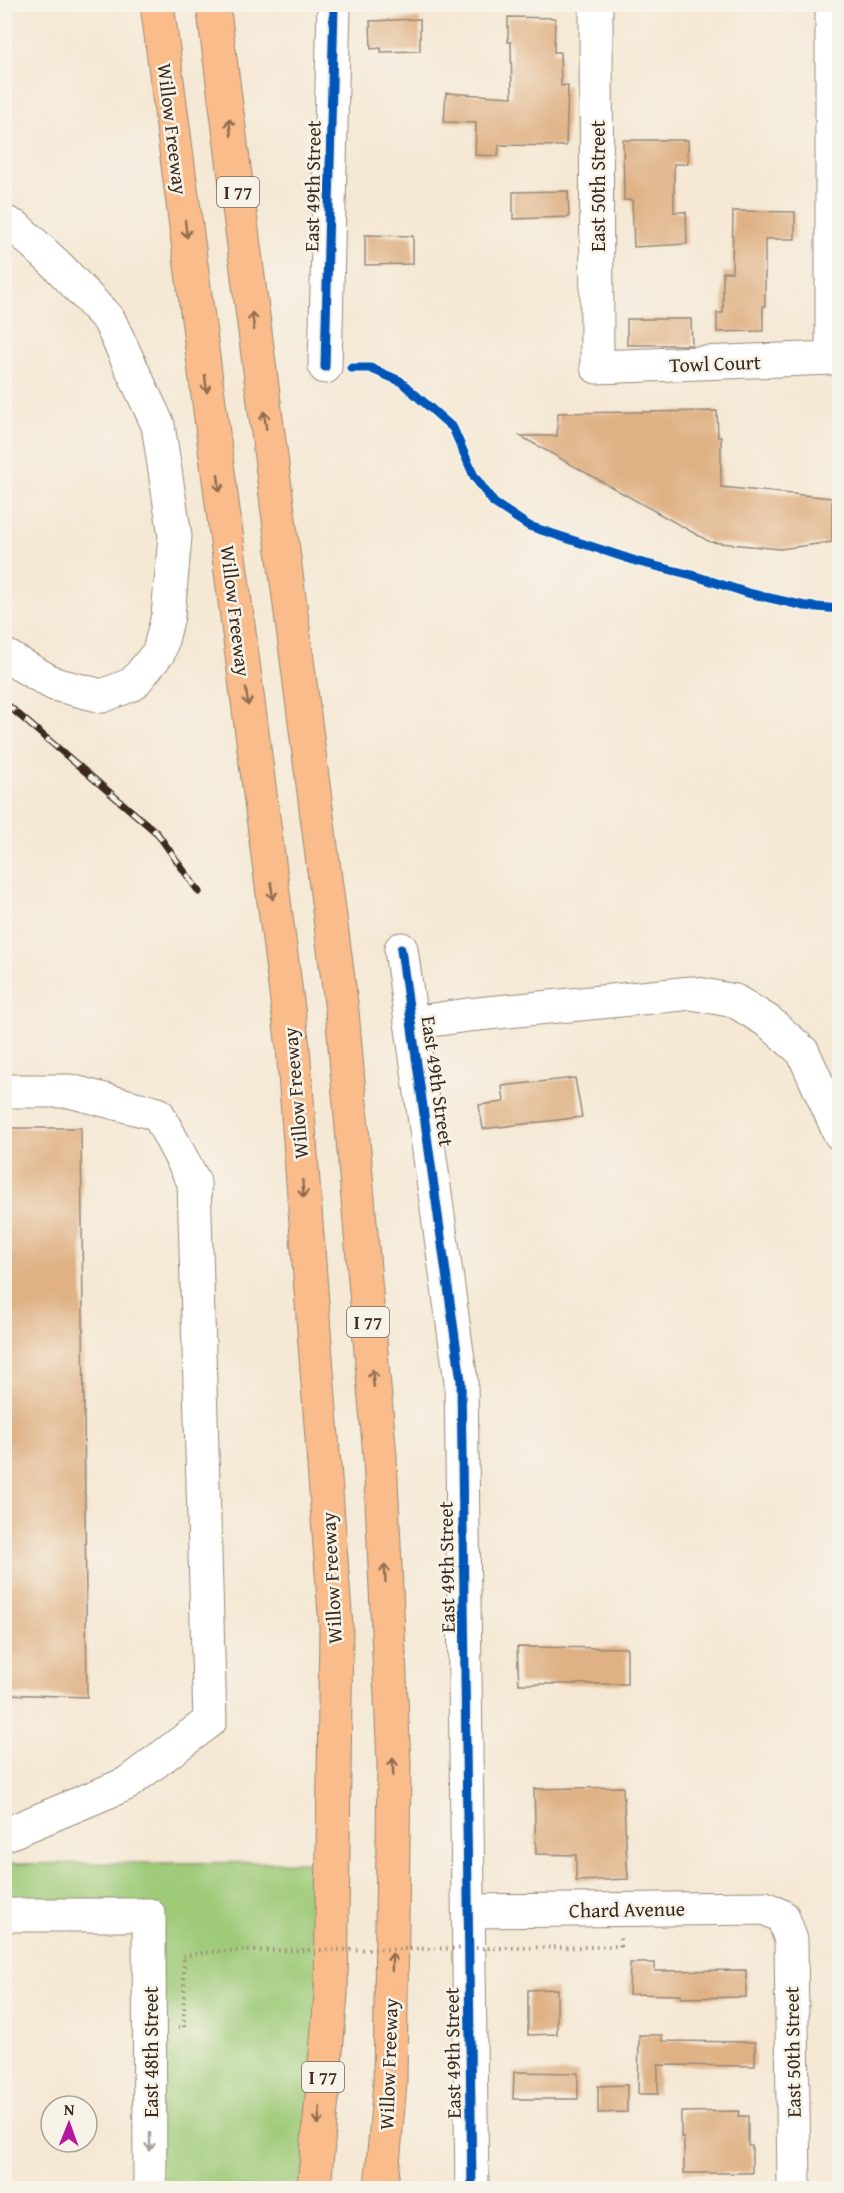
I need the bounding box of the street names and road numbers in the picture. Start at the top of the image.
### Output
street label: Willow Freeway [151,62,195,196]
street label: East 49th Street [296,120,328,252]
street label: East 50th Street [583,120,612,252]
road number: I 77 [217,177,259,207]
street label: Towl Court [669,347,761,379]
street label: Willow Freeway [214,544,258,678]
street label: East 49th Street [414,1014,462,1148]
street label: Willow Freeway [275,1026,315,1160]
road number: I 77 [347,1307,389,1337]
street label: East 49th Street [430,1501,462,1633]
street label: Willow Freeway [313,1511,349,1645]
street label: Chard Avenue [569,1893,685,1925]
street label: East 48th Street [136,1986,165,2118]
street label: East 50th Street [776,1986,808,2118]
street label: East 49th Street [436,1987,468,2119]
street label: Willow Freeway [371,1997,405,2131]
road number: I 77 [302,2062,344,2092]

